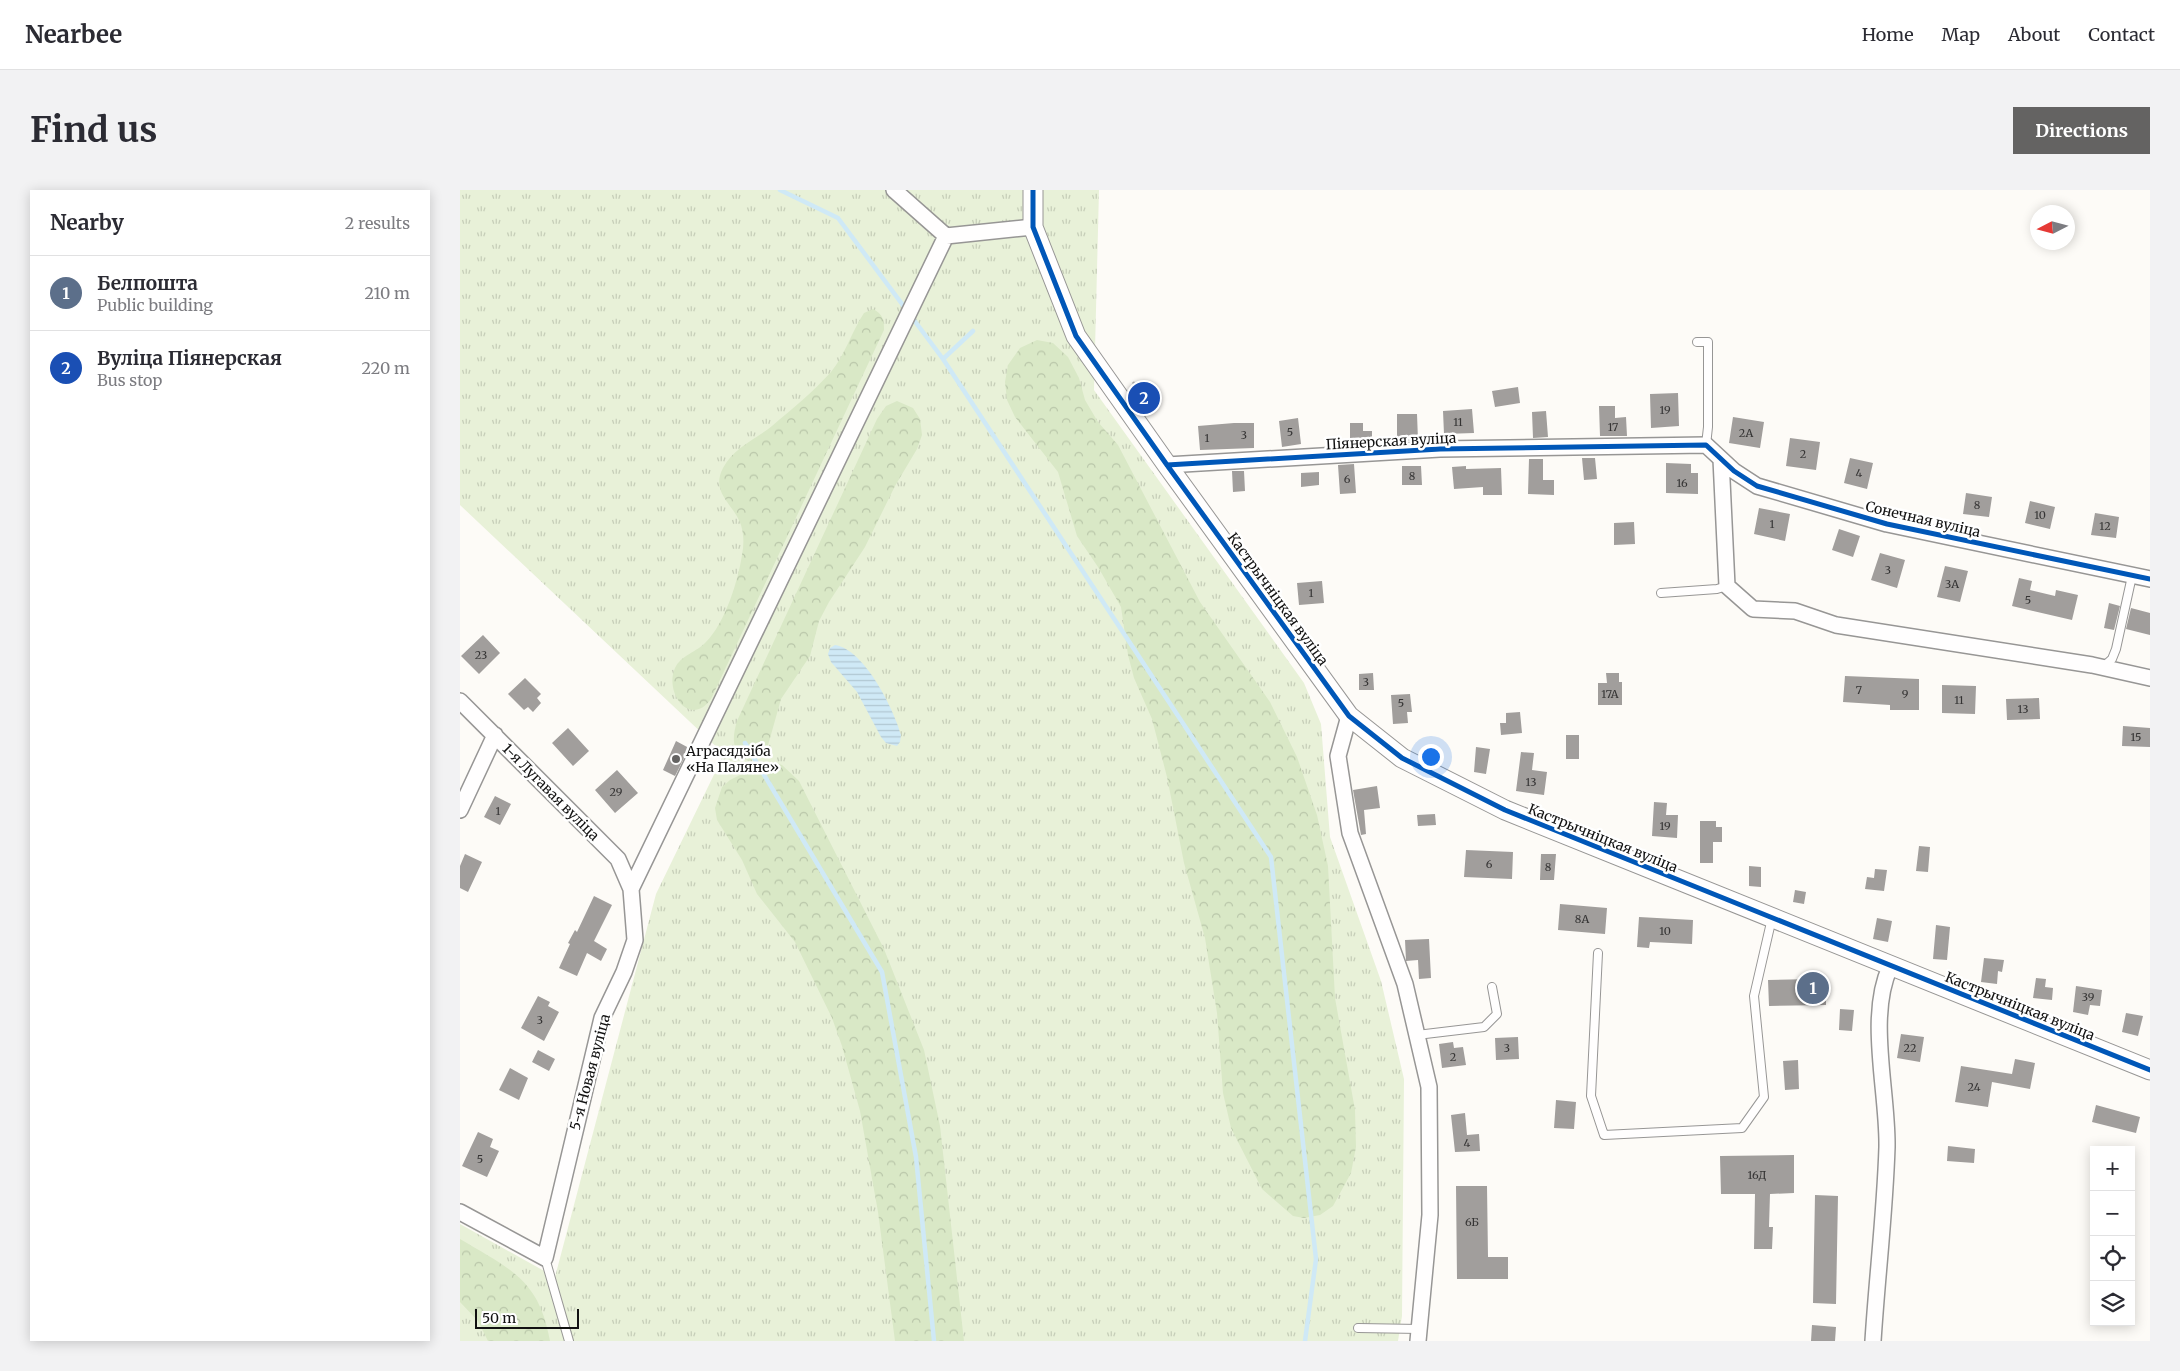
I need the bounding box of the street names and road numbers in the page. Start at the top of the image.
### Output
street label: Піянерская вуліца [1325,429,1457,453]
street label: Сонечная вуліца [1864,497,1983,541]
street label: Кастрычніцкая вуліца [1224,529,1333,669]
street label: 1-я Лугавая вуліца [499,740,603,844]
street label: Кастрычніцкая вуліца [1525,800,1681,877]
street label: Кастрычніцкая вуліца [1942,968,2098,1045]
street label: 5-я Новая вуліца [566,1012,614,1132]

